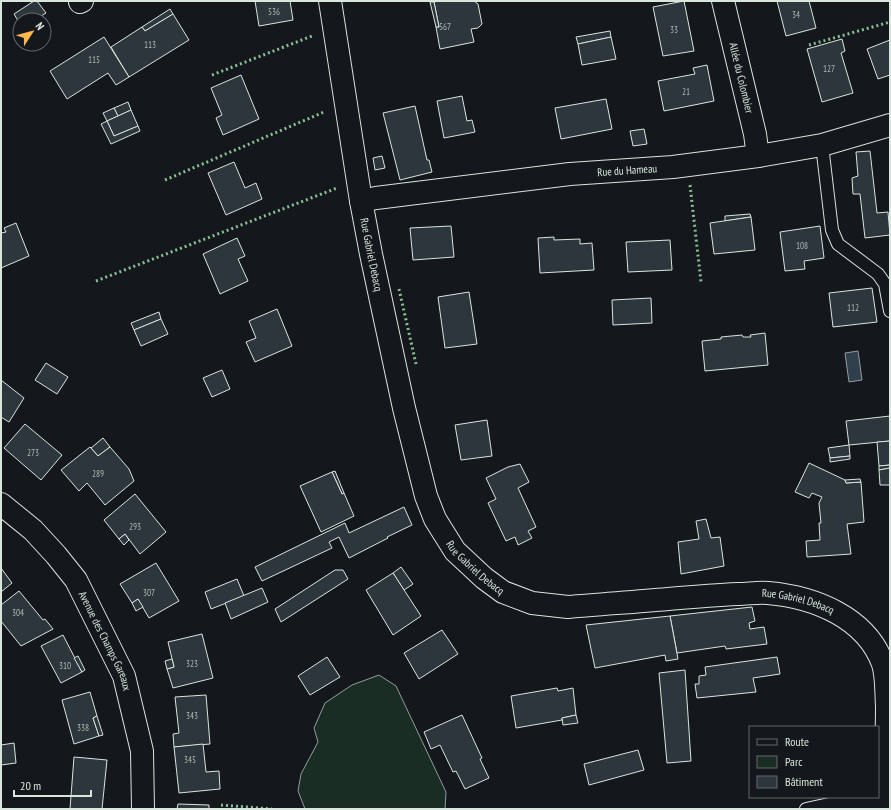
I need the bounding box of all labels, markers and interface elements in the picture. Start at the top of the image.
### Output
house number: 536 [268,6,280,17]
house number: 34 [792,9,800,20]
north arrow [12,12,52,52]
text: N [33,20,48,33]
house number: 567 [439,21,451,32]
house number: 33 [670,24,678,35]
house number: 113 [144,39,156,50]
street label: Allée du Colombier [726,41,757,115]
house number: 115 [88,54,100,65]
house number: 127 [823,63,835,74]
house number: 21 [682,86,690,97]
street label: Rue du Hameau [597,161,658,179]
street label: Rue Gabriel Debacq [357,217,386,293]
house number: 108 [796,240,808,251]
house number: 112 [847,302,859,313]
house number: 273 [27,447,39,458]
house number: 289 [92,468,104,479]
house number: 293 [129,521,141,532]
street label: Rue Gabriel Debacq [443,538,507,598]
street label: Rue Gabriel Debacq [762,586,837,617]
house number: 307 [143,587,155,598]
street label: Avenue des Champs Gareaux [76,589,134,693]
house number: 304 [12,607,24,618]
house number: 323 [186,658,198,669]
house number: 310 [59,660,71,671]
house number: 343 [186,710,198,721]
house number: 338 [77,722,89,733]
legend [749,726,879,798]
text: Route [785,734,809,749]
house number: 345 [184,754,196,765]
text: Parc [785,754,803,769]
scale bar [14,772,91,798]
text: Bâtiment [785,774,823,789]
text: 20 m [20,778,41,793]

